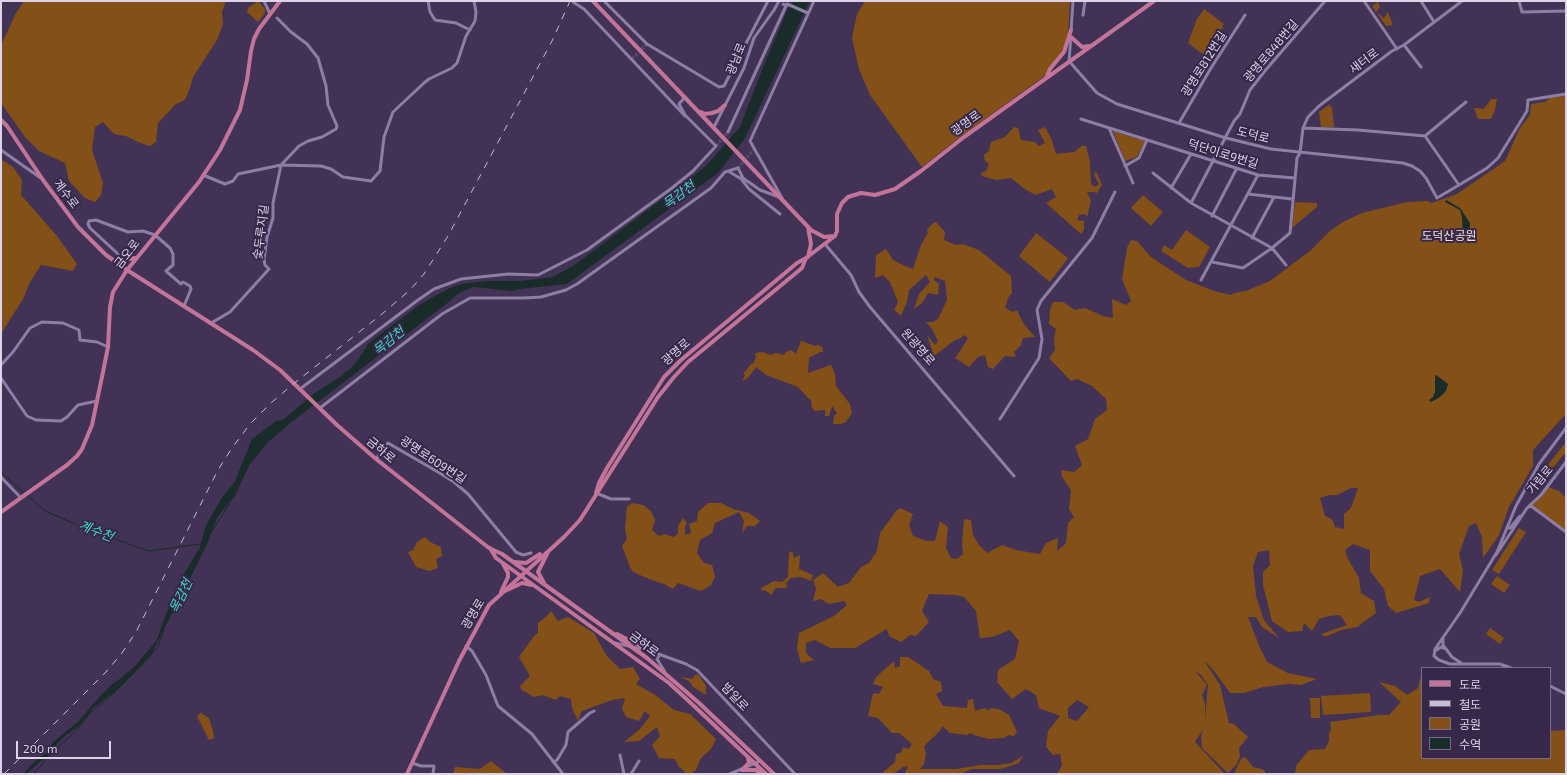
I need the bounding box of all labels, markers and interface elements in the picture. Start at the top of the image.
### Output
street label: 광명로848번길 [1241,17,1301,85]
street label: 광명로812번길 [1178,29,1230,99]
street label: 광남로 [723,41,749,77]
street label: 새터로 [1346,45,1382,77]
street label: 광명로 [948,107,984,139]
street label: 도덕로 [1235,124,1271,146]
street label: 덕단이로9번길 [1186,136,1260,172]
street label: 계수로 [50,176,82,212]
water label: 목감천 [660,178,698,212]
street label: 숯두루지길 [250,204,272,260]
park label: 도덕산공원 [1421,229,1477,243]
street label: 금오로 [111,237,143,271]
water label: 목감천 [370,324,408,358]
street label: 원광명로 [898,326,938,368]
street label: 광명로 [659,336,693,368]
street label: 광명로609번길 [397,433,469,487]
street label: 금하로 [364,434,398,466]
street label: 가림로 [1524,463,1556,497]
water label: 계수천 [76,517,116,545]
water label: 목감천 [166,576,196,616]
street label: 광명로 [458,596,488,632]
street label: 금하로 [626,628,662,660]
legend [1421,667,1551,759]
text: 도로 [1459,677,1481,691]
street label: 밤일로 [718,680,752,714]
text: 철도 [1459,697,1481,711]
text: 공원 [1459,717,1481,731]
scale bar [18,733,113,759]
text: 수역 [1459,737,1481,751]
text: 200 m [23,741,57,755]

